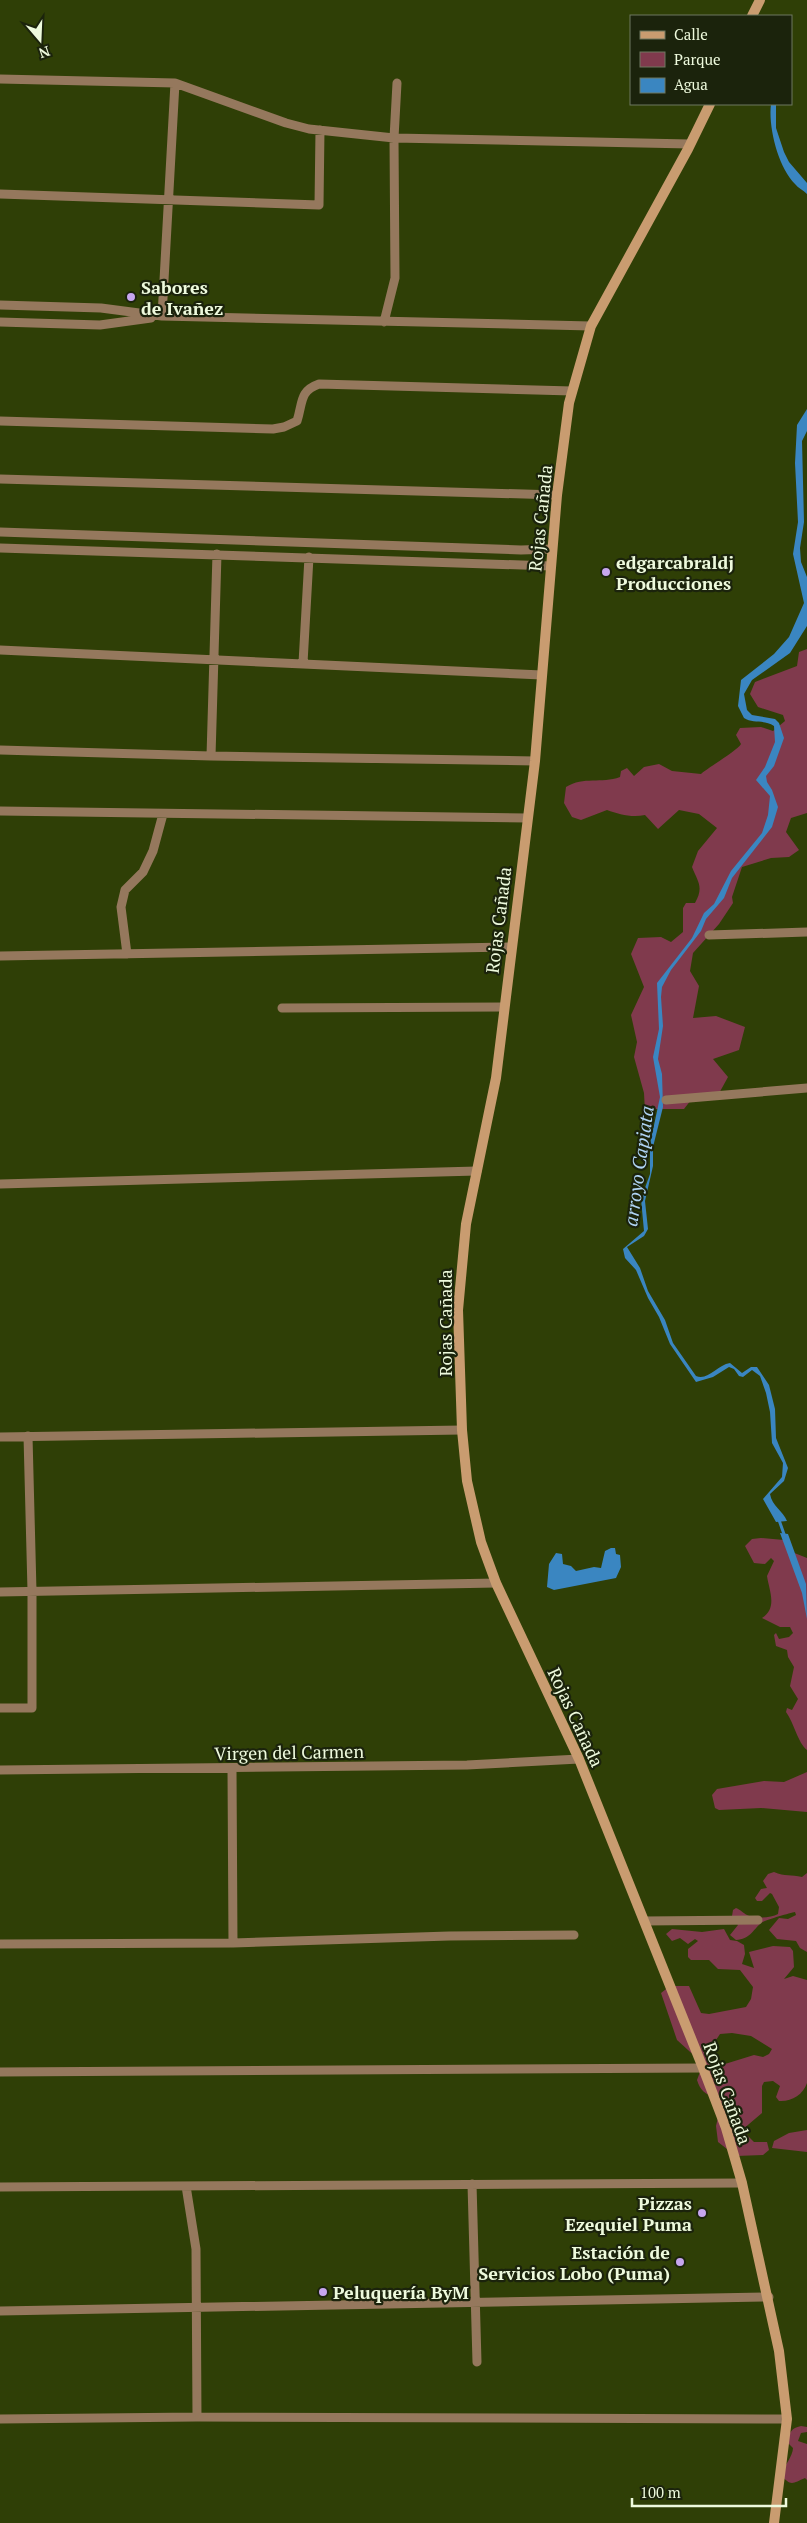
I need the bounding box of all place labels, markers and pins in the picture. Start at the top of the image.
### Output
place label: Sabores de Ivañez [141,275,223,320]
marker: Sabores de Ivañez [125,291,137,303]
place label: edgarcabraldj Producciones [616,550,734,595]
marker: edgarcabraldj Producciones [600,566,612,578]
place label: Pizzas Ezequiel Puma [565,2191,692,2236]
marker: Pizzas Ezequiel Puma [696,2207,708,2219]
place label: Estación de Servicios Lobo (Puma) [478,2240,670,2285]
marker: Estación de Servicios Lobo (Puma) [674,2256,686,2268]
place label: Peluquería ByM [333,2280,469,2304]
marker: Peluquería ByM [317,2286,329,2298]

